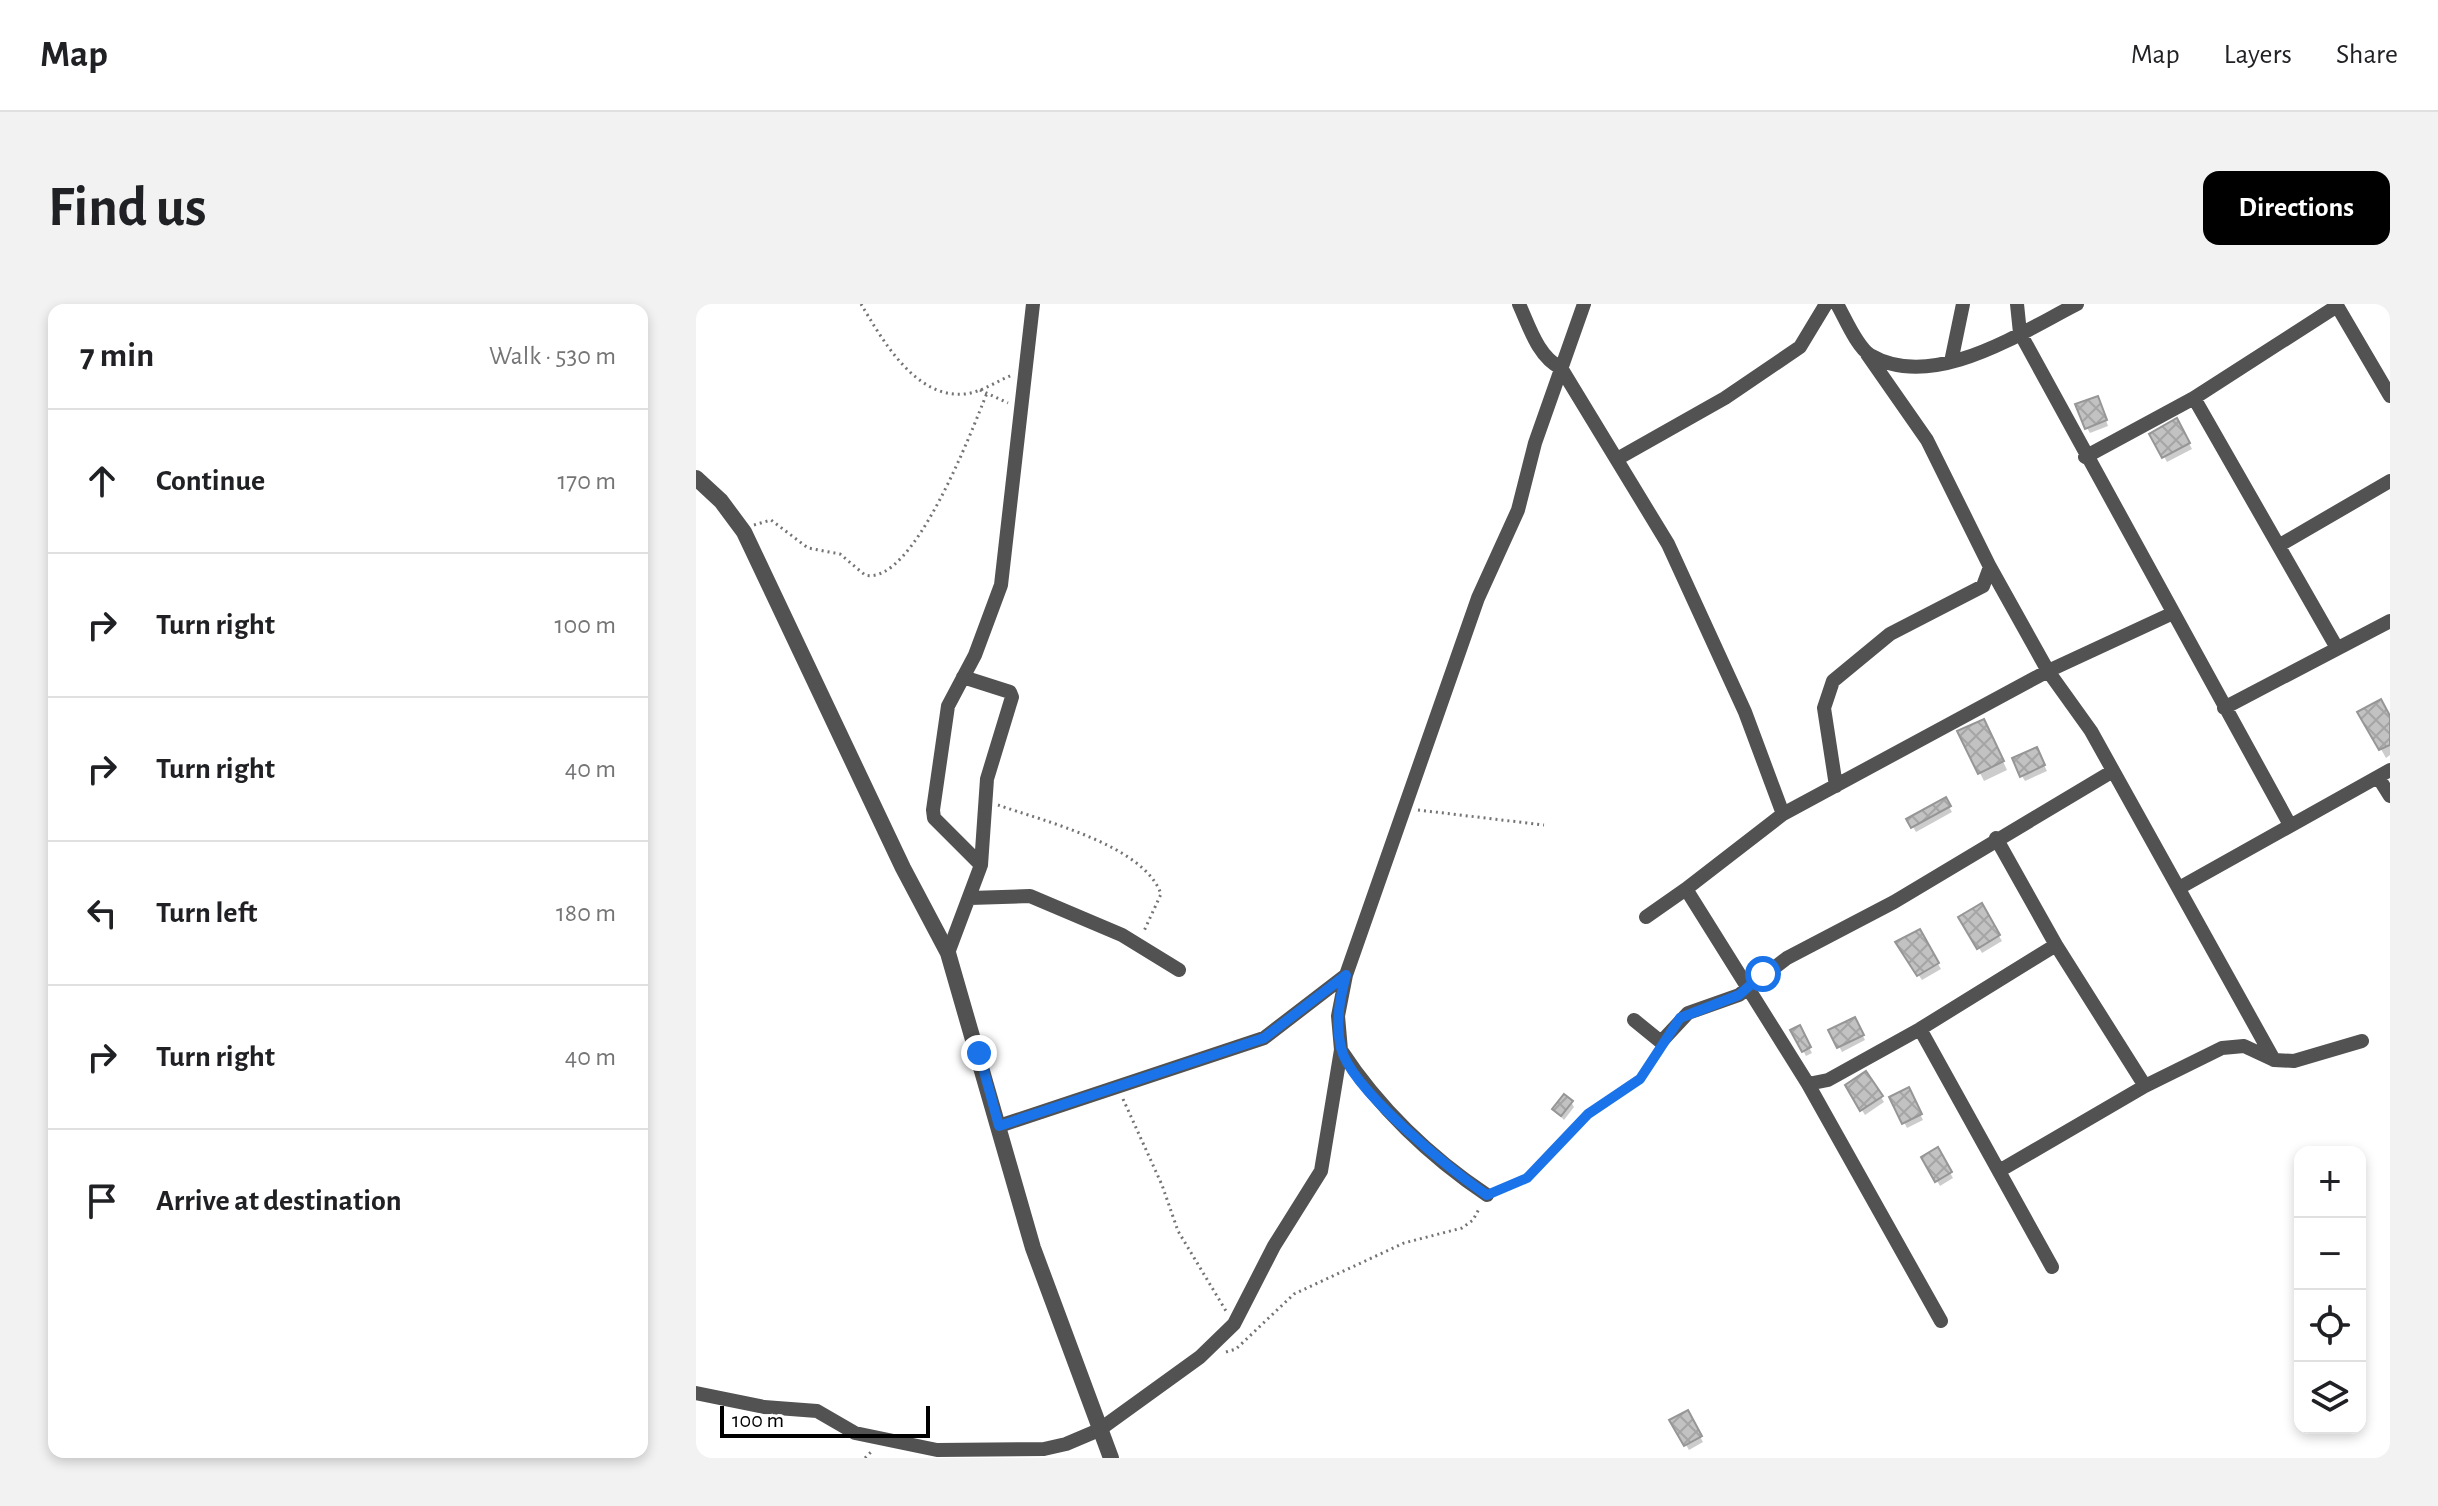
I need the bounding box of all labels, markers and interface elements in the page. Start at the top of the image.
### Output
text: Map [40,36,108,74]
text: Map [2131,41,2180,69]
text: Layers [2224,41,2292,69]
text: Share [2336,41,2398,69]
button: Directions [2203,171,2390,245]
text: Find us [48,180,206,236]
text: 7 min [80,339,154,373]
text: Walk · 530 m [489,343,616,369]
icon: ahead [80,459,124,503]
text: Continue [156,466,265,496]
text: 170 m [557,468,616,494]
icon: right [80,603,124,647]
text: Turn right [156,610,275,640]
text: 100 m [555,612,616,638]
icon: right [80,747,124,791]
text: Turn right [156,754,275,784]
text: 40 m [565,756,616,782]
icon: left [80,891,124,935]
text: Turn left [156,898,257,928]
text: 180 m [556,900,616,926]
route start [1745,956,1781,992]
icon: right [80,1035,124,1079]
route end [961,1035,997,1071]
text: Turn right [156,1042,275,1072]
text: 40 m [565,1044,616,1070]
map controls [2294,1146,2366,1434]
button: + [2294,1146,2366,1218]
icon: arrive [80,1179,124,1223]
text: Arrive at destination [156,1186,402,1216]
button: − [2294,1218,2366,1290]
button: locate [2294,1290,2366,1362]
button: layers [2294,1362,2366,1434]
scale bar [720,1402,930,1438]
text: 100 m [732,1409,784,1431]

